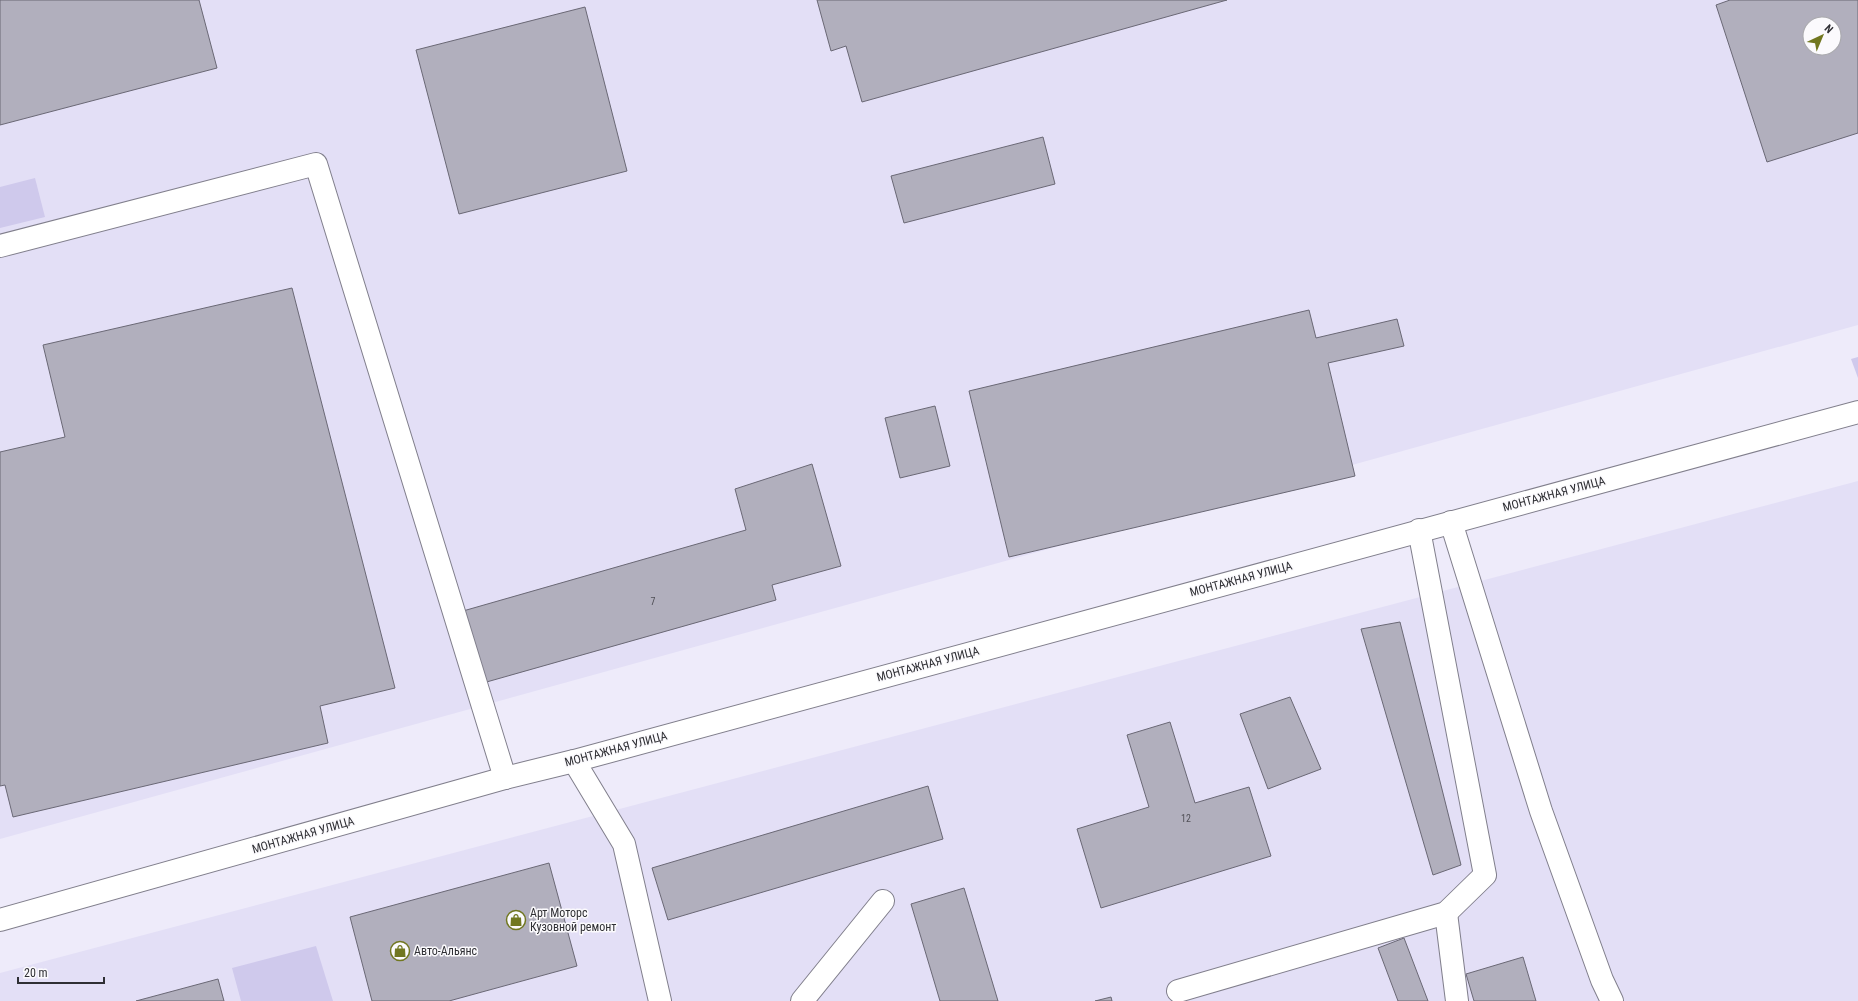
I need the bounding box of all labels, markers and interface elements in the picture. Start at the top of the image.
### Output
north arrow [1802,16,1842,56]
text: N [1822,22,1836,36]
street label: МОНТАЖНАЯ УЛИЦА [1501,474,1607,514]
street label: МОНТАЖНАЯ УЛИЦА [1188,559,1294,599]
house number: 7 [651,596,656,607]
street label: МОНТАЖНАЯ УЛИЦА [875,644,981,684]
street label: МОНТАЖНАЯ УЛИЦА [563,729,669,769]
house number: 12 [1181,813,1191,824]
street label: МОНТАЖНАЯ УЛИЦА [250,814,356,856]
place label: Арт Моторс Кузовной ремонт [530,906,616,934]
shop icon: Арт Моторс Кузовной ремонт [505,909,527,931]
shop icon: Авто-Альянс [389,940,411,962]
place label: Авто-Альянс [414,944,478,958]
scale bar [18,959,104,985]
text: 20 m [24,966,48,980]

